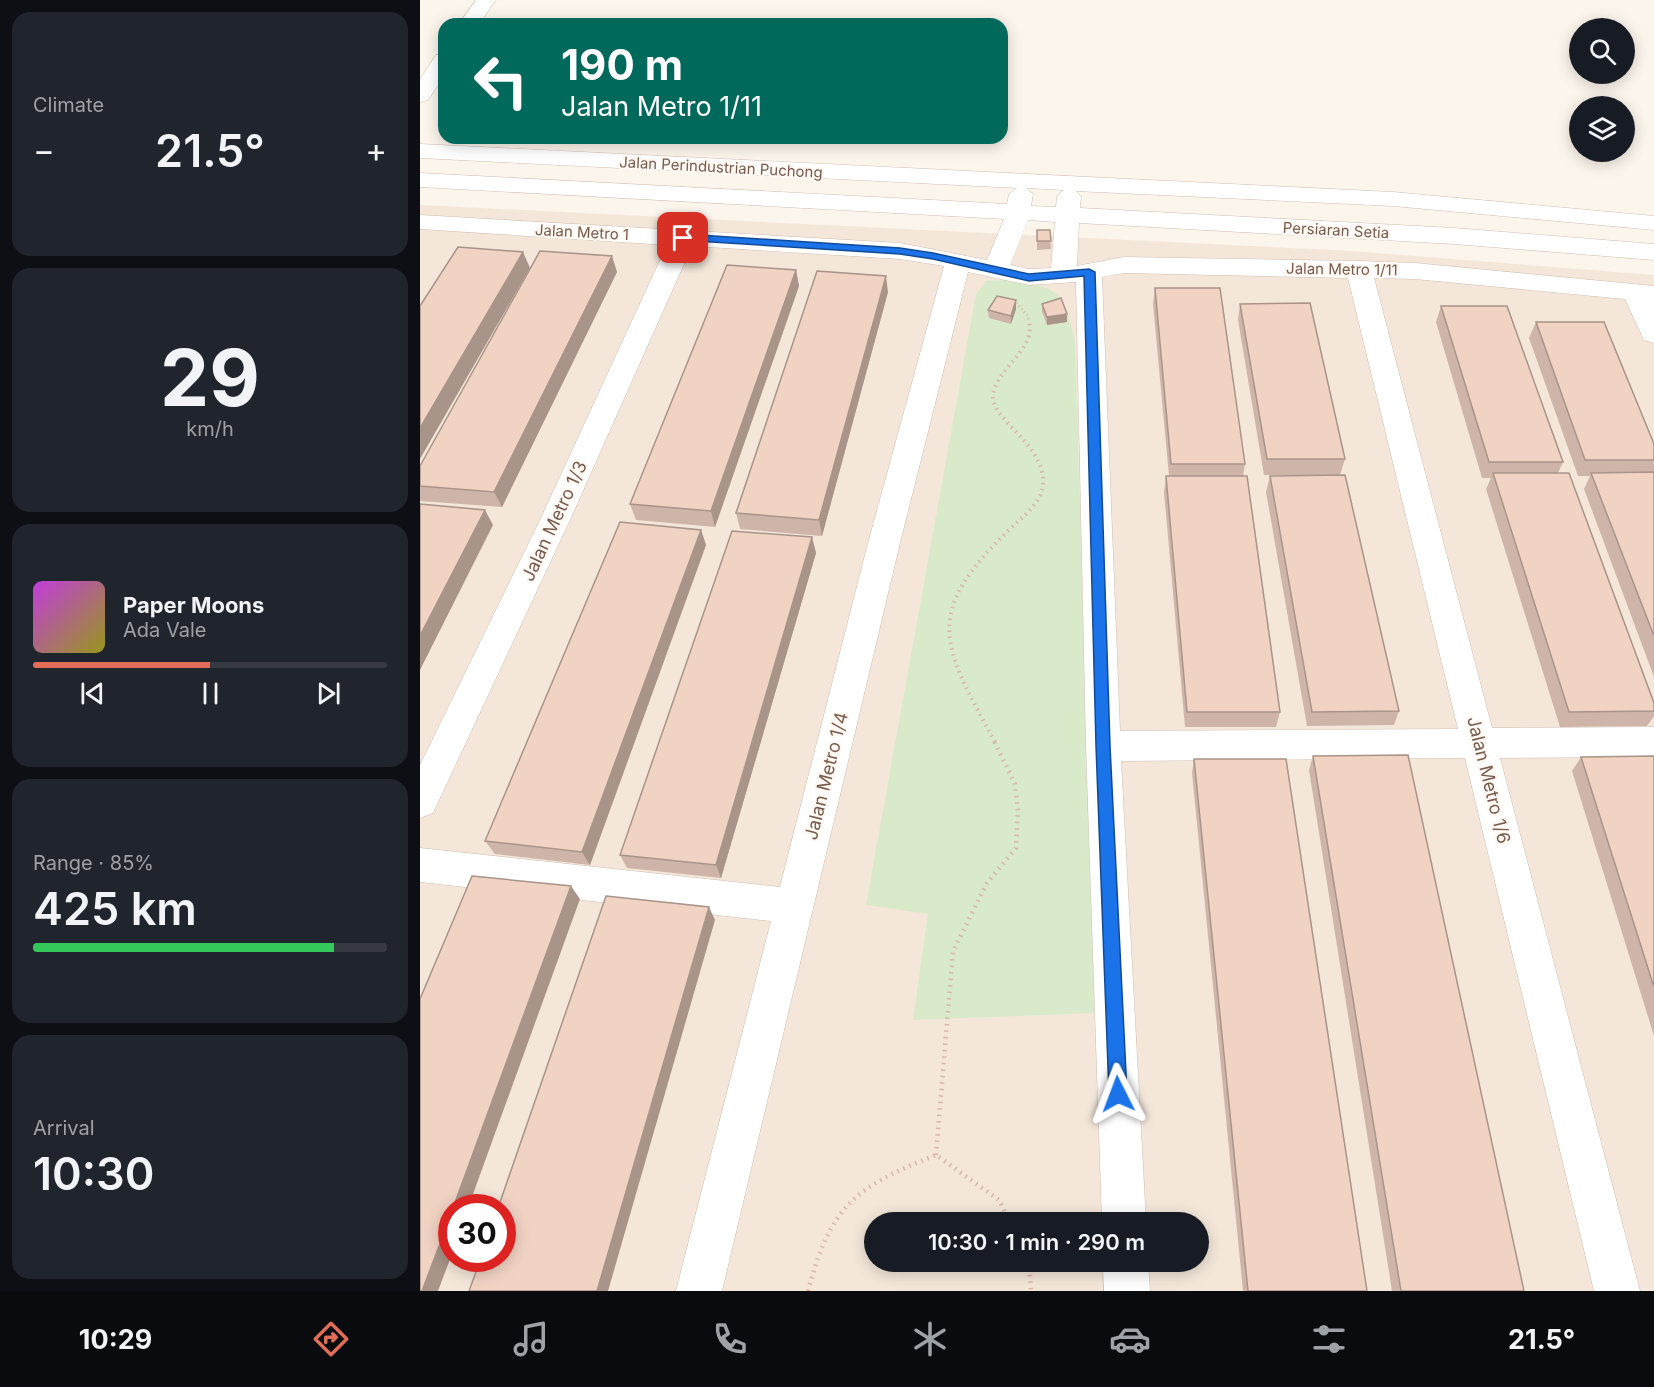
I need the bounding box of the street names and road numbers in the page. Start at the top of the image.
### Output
street label: Jalan Perindustrian Puchong [619,152,823,182]
street label: Persiaran Setia [1282,218,1390,242]
street label: Jalan Metro 1 [535,220,629,244]
street label: Jalan Metro 1/11 [1286,259,1398,279]
street label: Jalan Metro 1/3 [517,457,591,585]
street label: Jalan Metro 1/4 [800,710,852,842]
street label: Jalan Metro 1/6 [1463,714,1515,846]

